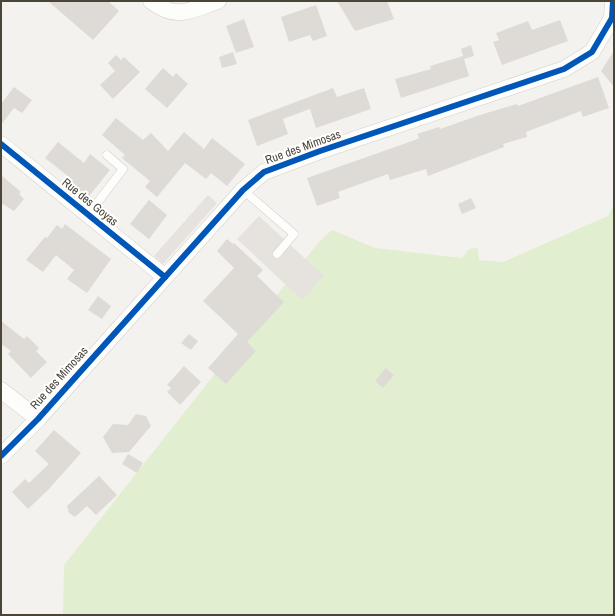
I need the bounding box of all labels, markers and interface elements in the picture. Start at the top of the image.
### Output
street label: Rue des Mimosas [263,126,343,168]
street label: Rue des Goyas [59,174,121,230]
street label: Rue des Mimosas [27,343,92,413]

